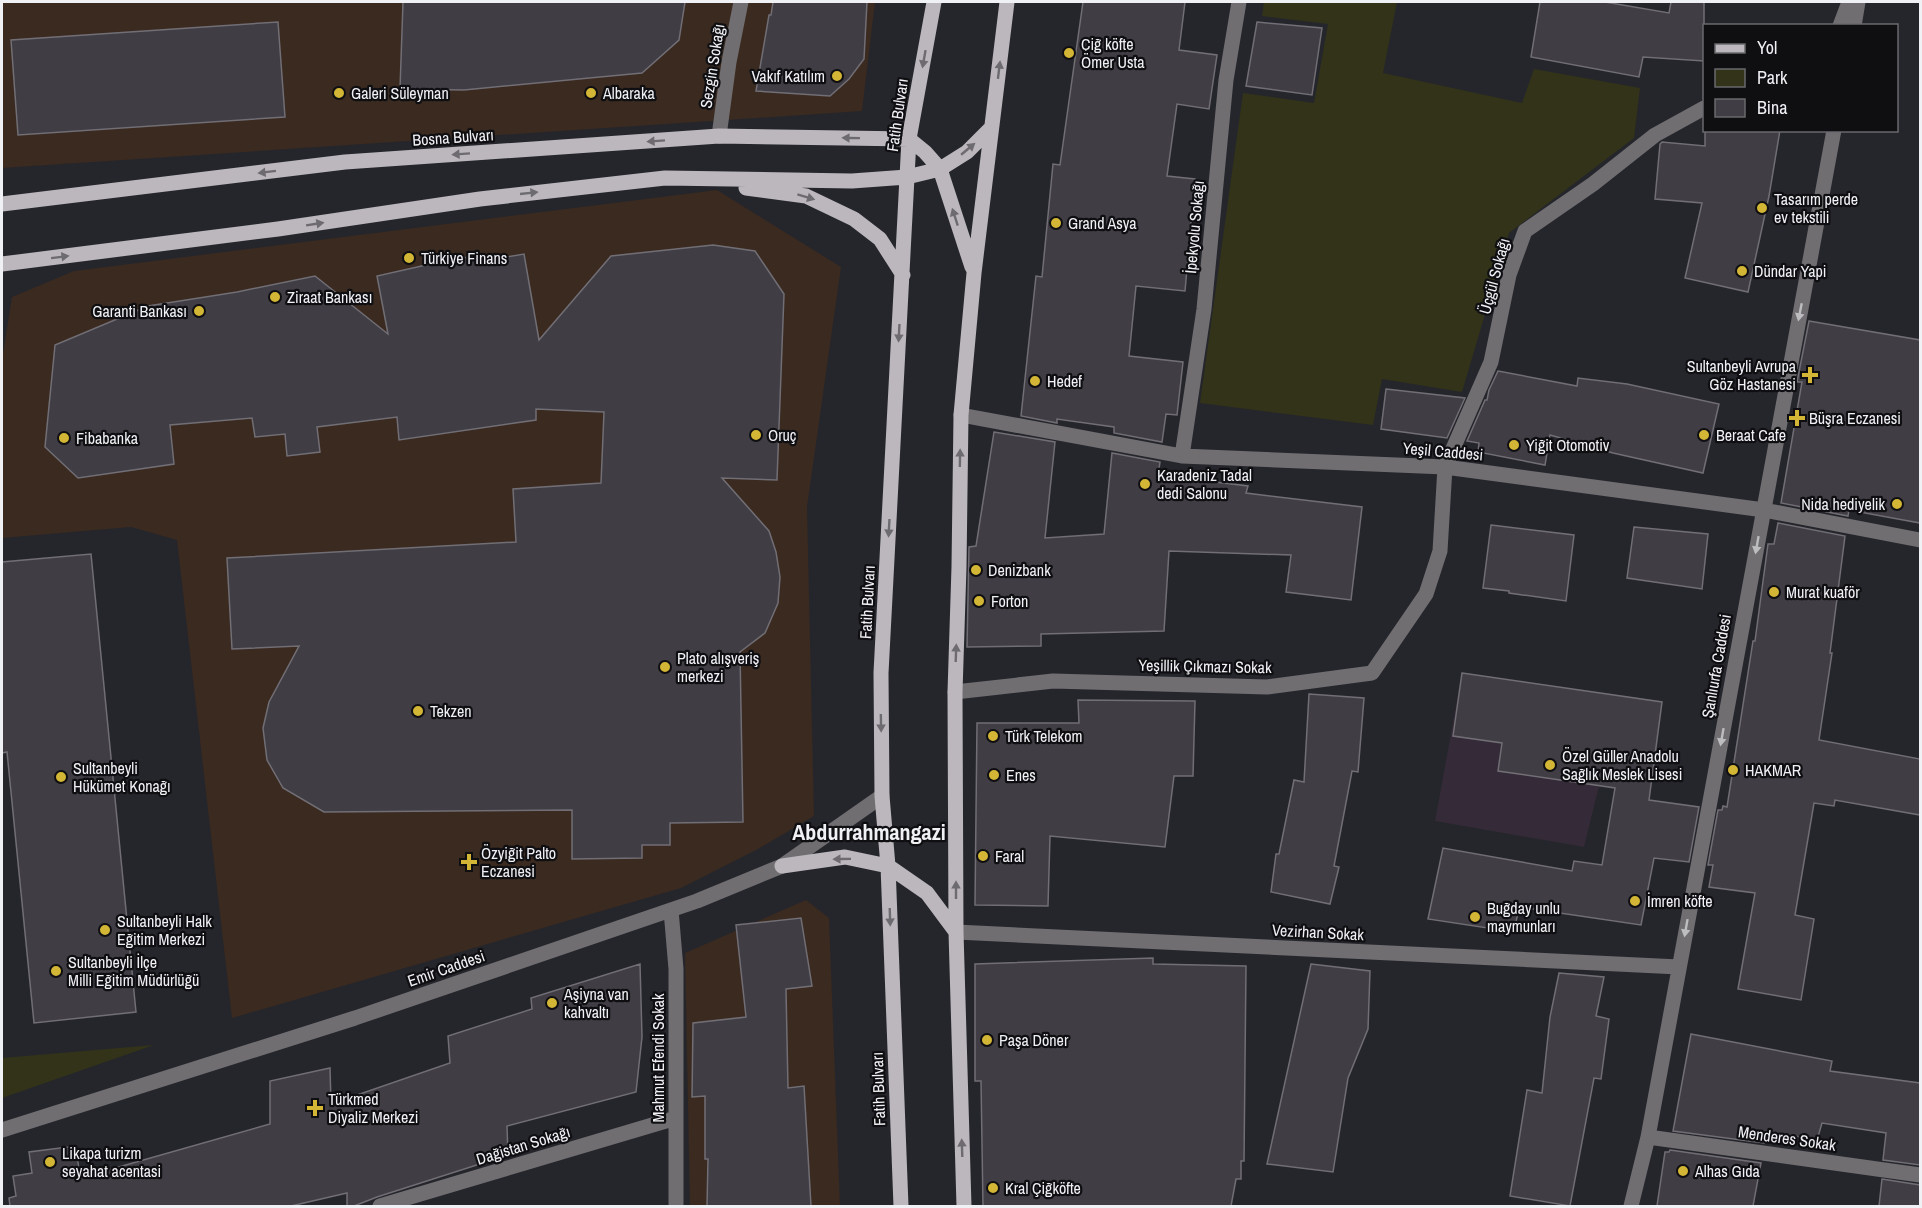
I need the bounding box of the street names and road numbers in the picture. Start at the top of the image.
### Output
street label: Sezgin Sokağı [694,22,730,110]
street label: Fatih Bulvarı [881,77,913,153]
street label: Bosna Bulvarı [411,123,495,151]
street label: İpekyolu Sokağı [1179,180,1209,274]
street label: Üçgül Sokağı [1473,235,1515,317]
street label: Yeşil Caddesi [1402,437,1484,465]
street label: Fatih Bulvarı [854,565,880,639]
street label: Şanlıurfa Caddesi [1696,612,1736,720]
street label: Yeşillik Çıkmazı Sokak [1138,654,1272,678]
street label: Vezirhan Sokak [1272,919,1365,945]
street label: Emir Caddesi [404,945,488,991]
street label: Mahmut Efendi Sokak [647,993,669,1123]
street label: Fatih Bulvarı [866,1052,890,1126]
street label: Dağistan Sokağı [473,1120,573,1170]
street label: Menderes Sokak [1737,1120,1838,1156]

